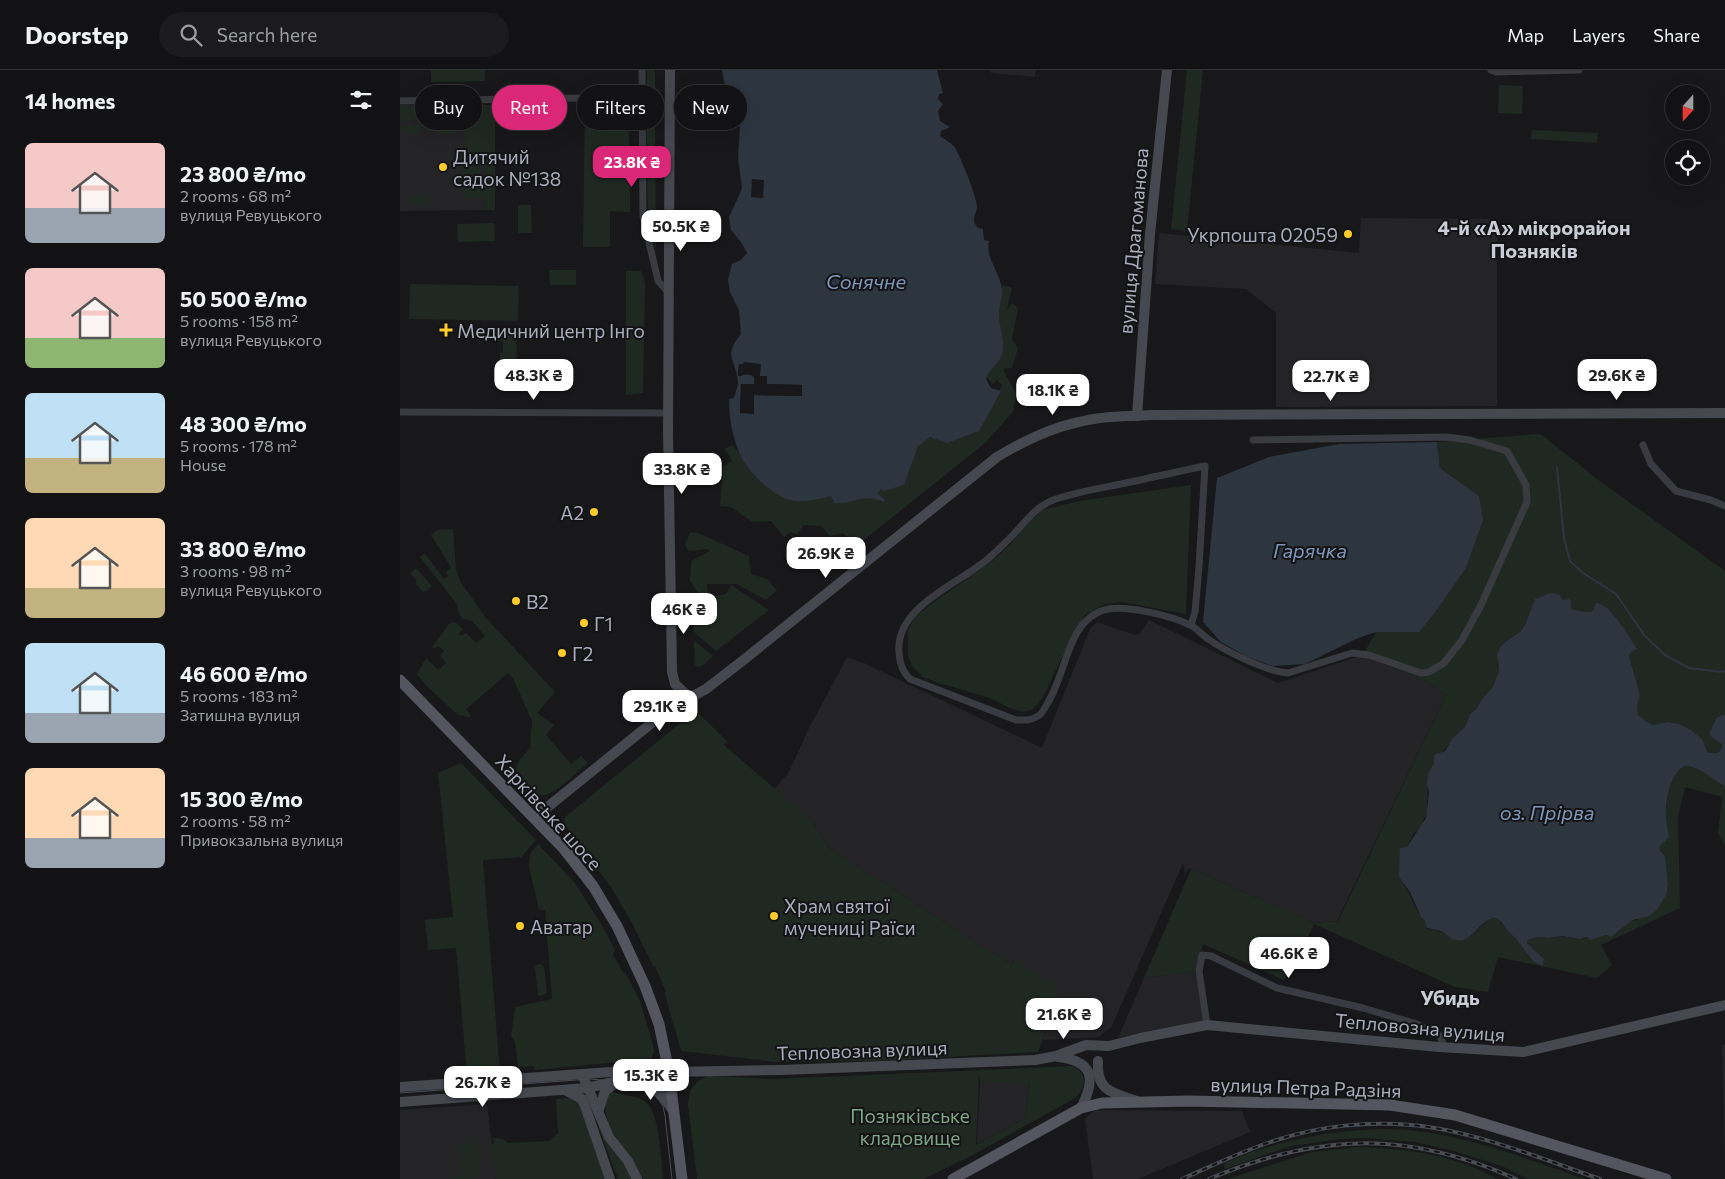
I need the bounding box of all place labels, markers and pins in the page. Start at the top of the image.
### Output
place label: Дитячий садок №138 [453,145,561,190]
pin: 23.8K ₴ [586,146,678,188]
marker: Дитячий садок №138 [437,161,449,173]
pin: 50.5K ₴ [635,210,727,252]
place label: Укрпошта 02059 [1187,223,1338,246]
marker: Укрпошта 02059 [1342,228,1354,240]
place label: Медичний центр Інго [457,319,645,342]
marker: Медичний центр Інго [439,323,453,337]
pin: 48.3K ₴ [488,358,580,401]
pin: 29.6K ₴ [1571,358,1663,401]
pin: 22.7K ₴ [1285,360,1377,402]
pin: 18.1K ₴ [1007,374,1099,416]
pin: 33.8K ₴ [636,452,728,495]
place label: А2 [560,501,584,524]
marker: А2 [588,506,600,518]
pin: 26.9K ₴ [780,536,872,579]
place label: В2 [526,590,549,613]
pin: 46K ₴ [649,592,719,635]
marker: В2 [510,595,522,607]
place label: Г1 [594,612,613,635]
marker: Г1 [578,617,590,629]
place label: Г2 [572,642,593,665]
marker: Г2 [556,647,568,659]
pin: 29.1K ₴ [614,690,706,732]
place label: Храм святої мучениці Раїси [784,894,916,939]
marker: Храм святої мучениці Раїси [768,910,780,922]
place label: Аватар [530,915,593,938]
marker: Аватар [514,920,526,932]
pin: 46.6K ₴ [1243,936,1335,979]
pin: 21.6K ₴ [1018,998,1110,1040]
pin: 15.3K ₴ [605,1058,697,1101]
pin: 26.7K ₴ [437,1066,529,1108]

